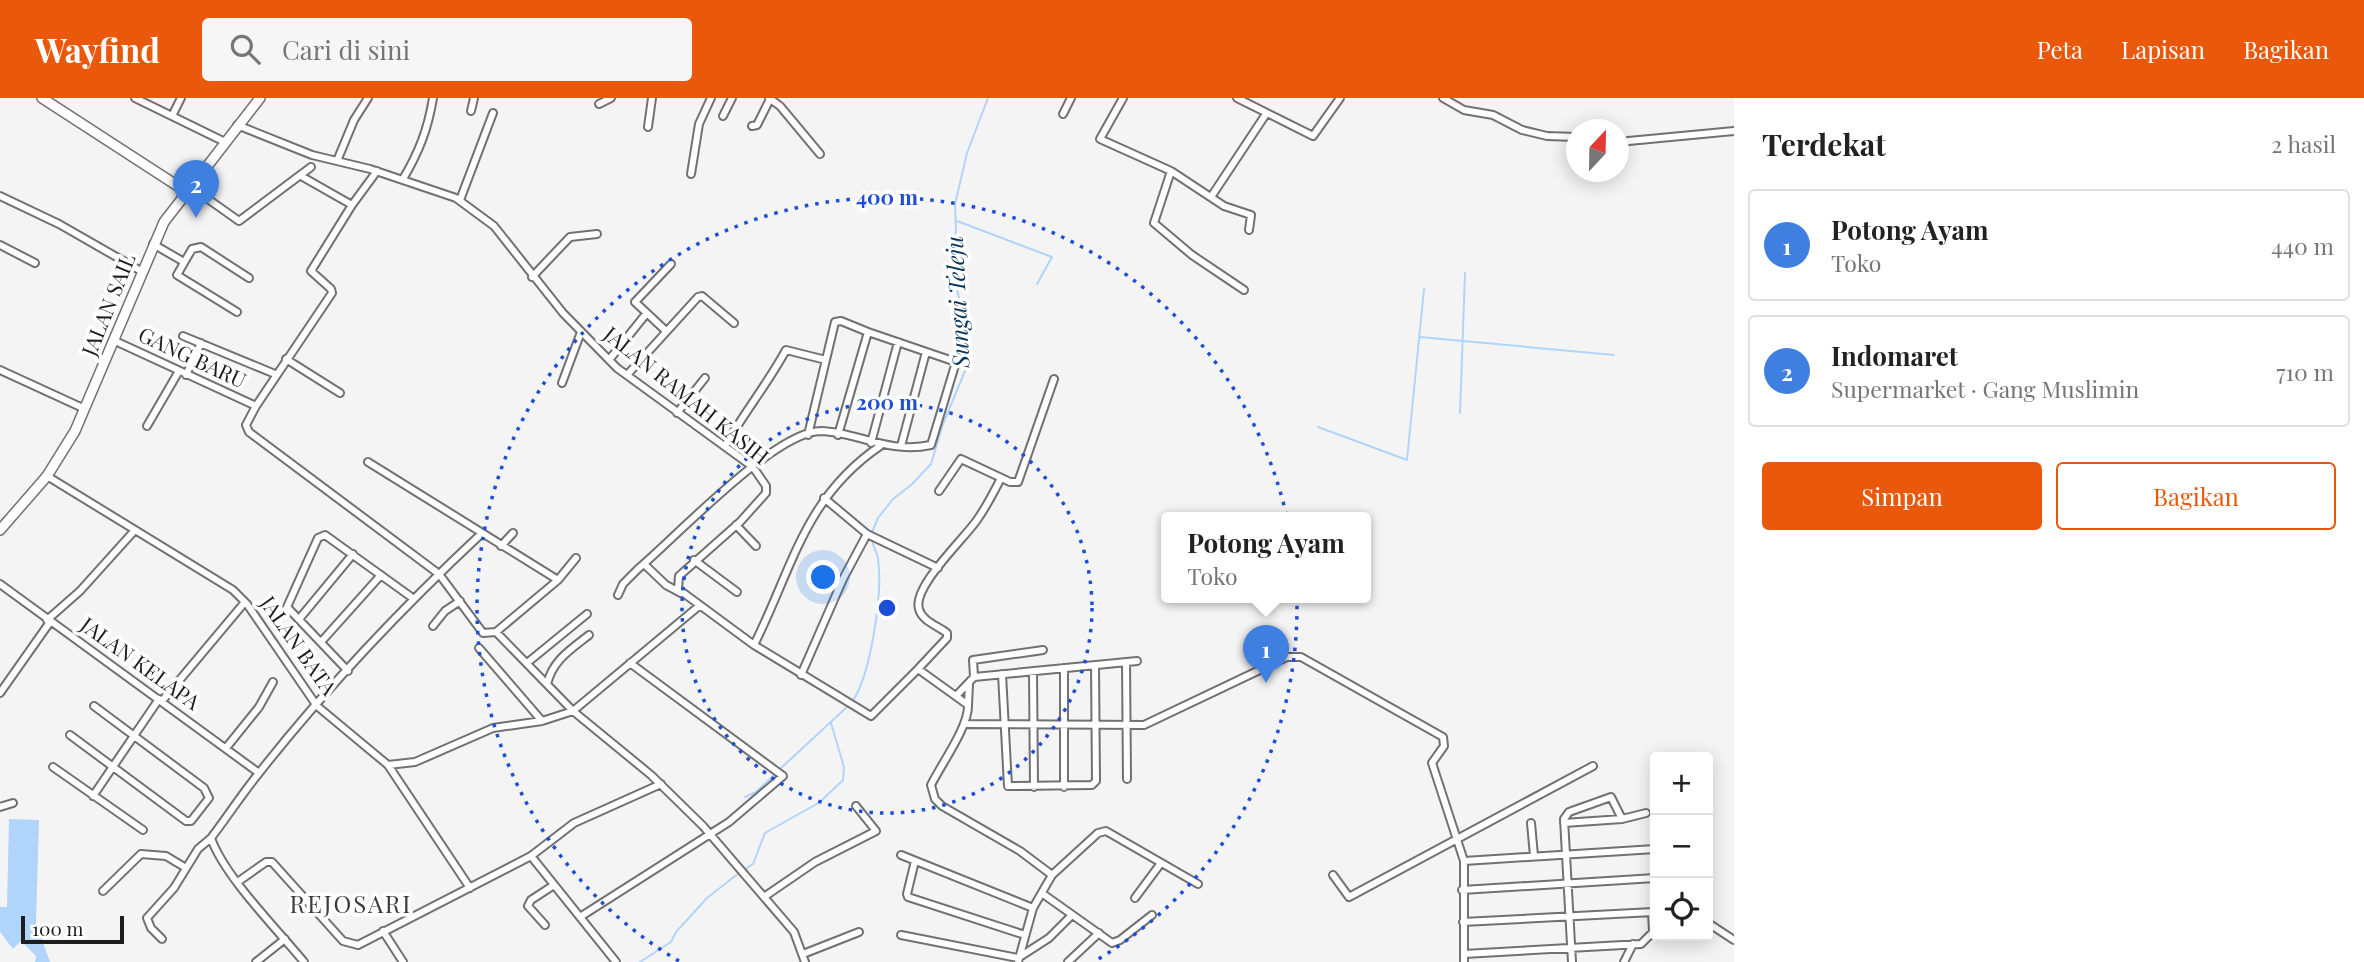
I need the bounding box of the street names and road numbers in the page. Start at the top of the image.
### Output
street label: JALAN SAIL [74,249,140,361]
street label: GANG BARU [134,319,251,393]
street label: JALAN RAMAH KASIH [598,319,776,470]
street label: JALAN BATA [255,589,345,701]
street label: JALAN KELAPA [75,609,207,716]

